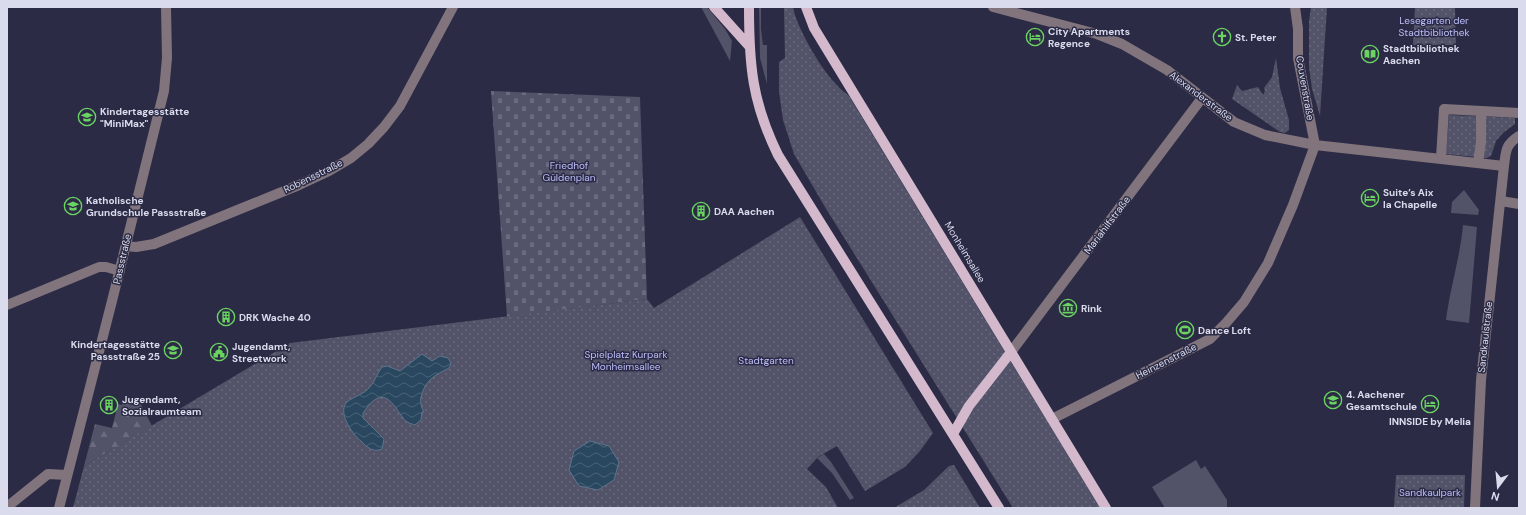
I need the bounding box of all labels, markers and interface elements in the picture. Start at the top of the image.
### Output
park label: Lesegarten der Stadtbibliothek [1398,14,1470,39]
place label: City Apartments Regence [1048,25,1130,50]
hotel icon: City Apartments Regence [1025,27,1045,47]
church icon: St. Peter [1212,27,1232,47]
place label: St. Peter [1235,31,1276,44]
place label: Stadtbibliothek Aachen [1383,42,1460,67]
library icon: Stadtbibliothek Aachen [1360,44,1380,64]
street label: Couvenstraße [1293,55,1317,122]
street label: Alexanderstraße [1167,68,1236,124]
place label: Kindertagesstätte "MiniMax" [100,105,189,130]
school or university icon: Kindertagesstätte "MiniMax" [77,107,97,127]
street label: Robensstraße [281,156,345,196]
park label: Friedhof Güldenplan [543,159,596,184]
place label: Suite’s Aix la Chapelle [1383,186,1437,211]
hotel icon: Suite’s Aix la Chapelle [1360,188,1380,208]
street label: Mariahilfstraße [1081,193,1133,256]
place label: Katholische Grundschule Passstraße [86,194,206,219]
school or university icon: Katholische Grundschule Passstraße [63,196,83,216]
building icon: DAA Aachen [691,201,711,221]
place label: DAA Aachen [714,205,774,218]
street label: Monheimsallee [942,219,989,285]
street label: Passstraße [110,232,134,285]
museum icon: Rink [1058,298,1078,318]
street label: Sandkaulstraße [1475,300,1495,373]
place label: Rink [1081,302,1102,315]
building icon: DRK Wache 40 [216,307,236,327]
place label: DRK Wache 40 [239,311,311,324]
sports icon: Dance Loft [1175,320,1195,340]
place label: Dance Loft [1198,324,1251,337]
place label: Kindertagesstätte Passstraße 25 [71,338,160,363]
school or university icon: Kindertagesstätte Passstraße 25 [163,340,183,360]
place label: Jugendamt, Streetwork [232,340,291,365]
street label: Heinzenstraße [1133,340,1199,382]
public building icon: Jugendamt, Streetwork [209,342,229,362]
park label: Spielplatz Kurpark Monheimsallee [585,348,667,373]
park label: Stadtgarten [738,354,794,367]
place label: 4. Aachener Gesamtschule [1346,388,1417,413]
school or university icon: 4. Aachener Gesamtschule [1323,390,1343,410]
place label: Jugendamt, Sozialraumteam [122,393,201,418]
hotel icon: INNSIDE by Melia [1420,394,1440,414]
building icon: Jugendamt, Sozialraumteam [99,395,119,415]
place label: INNSIDE by Melia [1389,415,1471,428]
north arrow [1478,467,1518,507]
park label: Sandkaulpark [1399,486,1461,499]
text: N [1489,489,1501,504]

